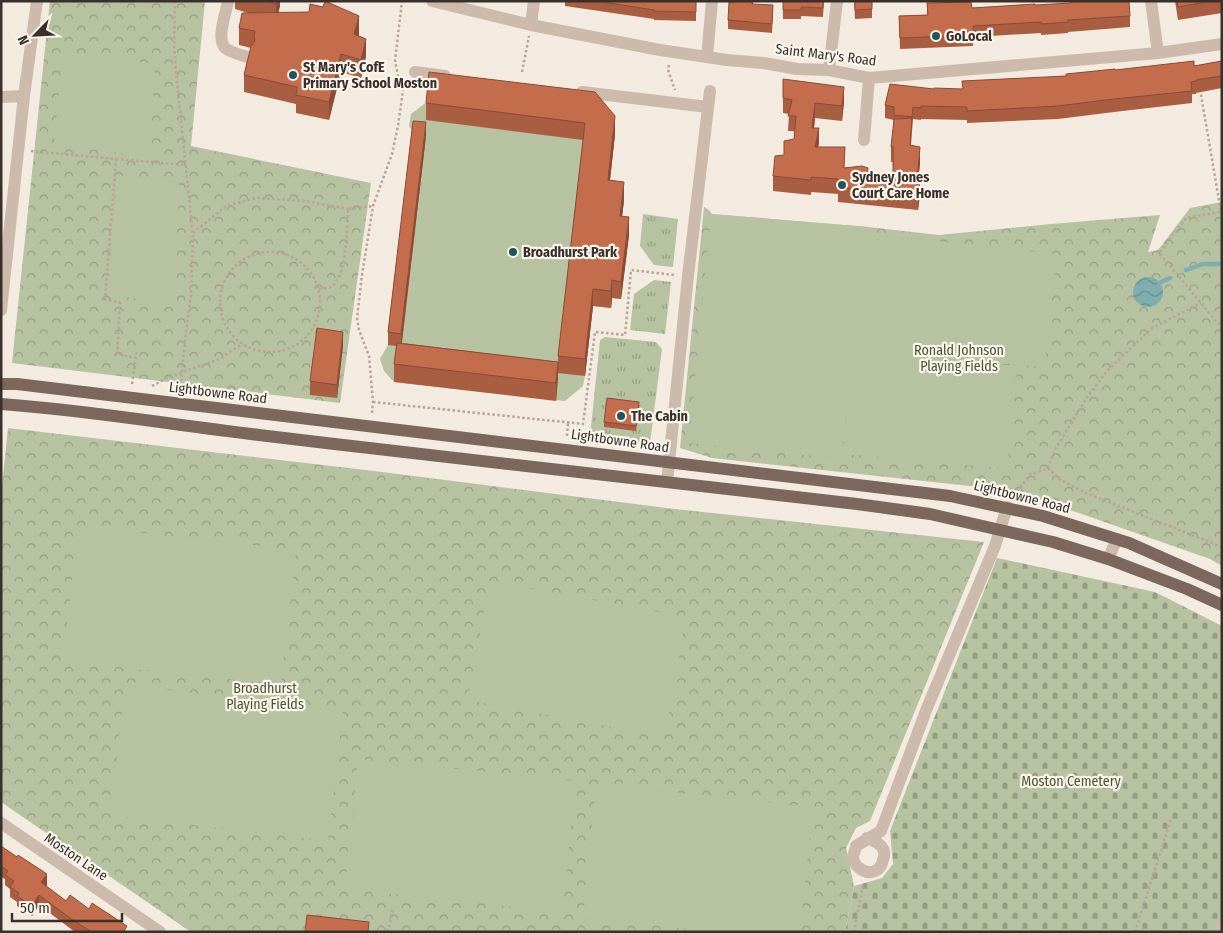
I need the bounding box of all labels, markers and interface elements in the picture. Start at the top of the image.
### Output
north arrow [10,10,60,60]
place label: GoLocal [946,28,992,45]
marker: GoLocal [930,30,942,42]
text: N [14,33,33,47]
street label: Saint Mary's Road [775,40,877,70]
place label: St Mary's CofE Primary School Moston [303,59,437,92]
marker: St Mary's CofE Primary School Moston [287,69,299,81]
place label: Sydney Jones Court Care Home [852,169,949,202]
marker: Sydney Jones Court Care Home [836,179,848,191]
place label: Broadhurst Park [523,244,618,261]
marker: Broadhurst Park [507,246,519,258]
park label: Ronald Johnson Playing Fields [914,342,1004,375]
street label: Lightbowne Road [168,379,268,407]
place label: The Cabin [631,408,688,425]
marker: The Cabin [615,410,627,422]
street label: Lightbowne Road [570,426,670,456]
street label: Lightbowne Road [972,477,1072,517]
park label: Broadhurst Playing Fields [226,680,304,713]
park label: Moston Cemetery [1021,773,1122,790]
street label: Moston Lane [41,830,111,884]
scale bar [12,890,122,922]
text: 50 m [20,899,50,917]

